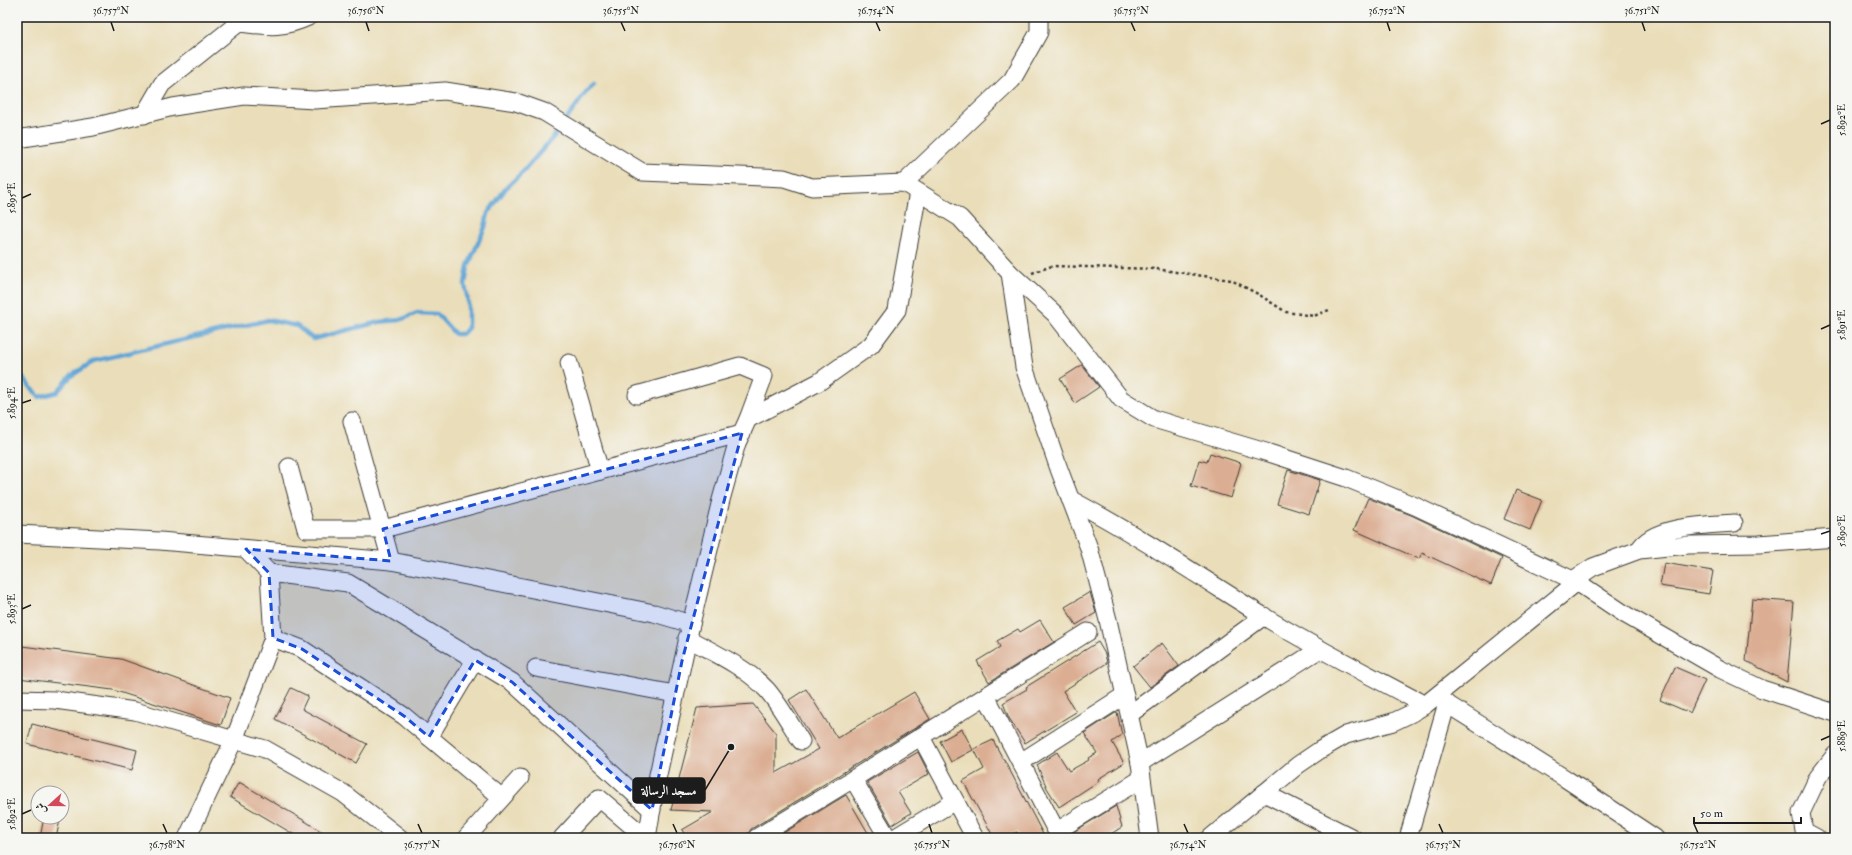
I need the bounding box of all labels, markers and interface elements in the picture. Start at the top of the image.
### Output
text: 36.757°N [93,5,129,17]
text: 36.756°N [348,5,384,17]
text: 36.755°N [603,5,639,17]
text: 36.754°N [857,5,895,17]
text: 36.753°N [1113,5,1149,17]
text: 36.752°N [1369,5,1406,17]
text: 36.751°N [1624,5,1660,17]
text: 5.892°E [1836,104,1848,136]
text: 5.895°E [6,182,18,214]
text: 5.891°E [1836,310,1848,340]
text: 5.894°E [6,387,18,419]
text: 5.890°E [1836,515,1848,547]
text: 5.893°E [6,594,18,624]
text: 5.889°E [1836,720,1848,752]
callout: مسجد الرسالة [633,778,705,803]
text: مسجد الرسالة [640,783,697,799]
north arrow [30,785,70,825]
text: 5.892°E [6,798,18,830]
scale bar [1694,799,1801,825]
text: ش [33,801,49,816]
text: 50 m [1700,806,1724,821]
text: 36.758°N [149,839,185,851]
text: 36.757°N [404,839,440,851]
text: 36.756°N [659,839,695,851]
text: 36.755°N [914,839,950,851]
text: 36.754°N [1169,839,1207,851]
text: 36.753°N [1425,839,1461,851]
text: 36.752°N [1680,839,1717,851]

